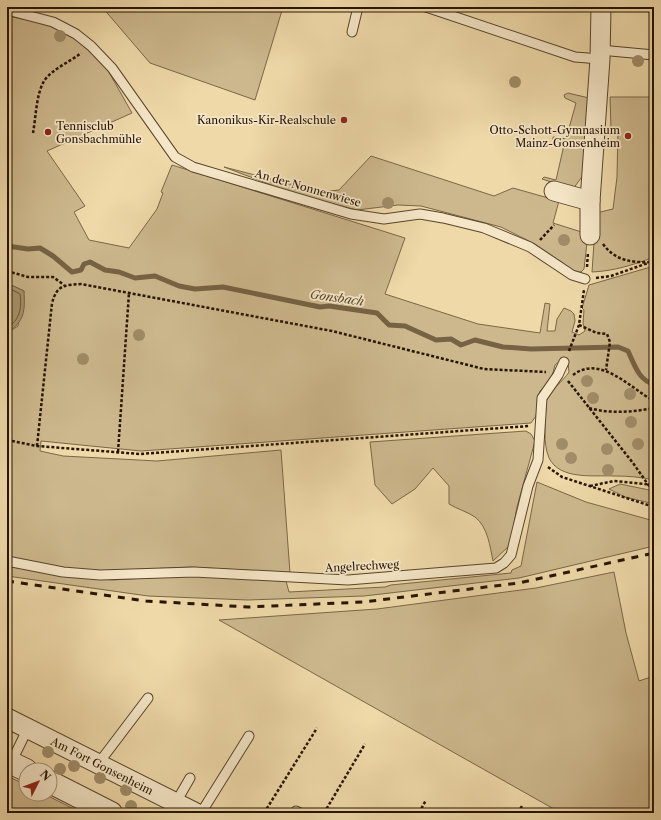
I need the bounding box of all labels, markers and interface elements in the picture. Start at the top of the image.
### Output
place label: Kanonikus-Kir-Realschule [197,113,336,127]
marker: Kanonikus-Kir-Realschule [339,115,349,125]
place label: Tennisclub Gonsbachmühle [56,119,142,146]
place label: Otto-Schott-Gymnasium Mainz-Gonsenheim [489,123,621,150]
marker: Tennisclub Gonsbachmühle [43,127,53,137]
marker: Otto-Schott-Gymnasium Mainz-Gonsenheim [623,131,633,141]
street label: An der Nonnenwiese [252,166,363,210]
water label: Gonsbach [309,286,365,309]
street label: Angelrechweg [324,557,400,575]
street label: Am Fort Gonsenheim [48,734,156,798]
north arrow [18,762,58,802]
text: N [37,767,54,784]

